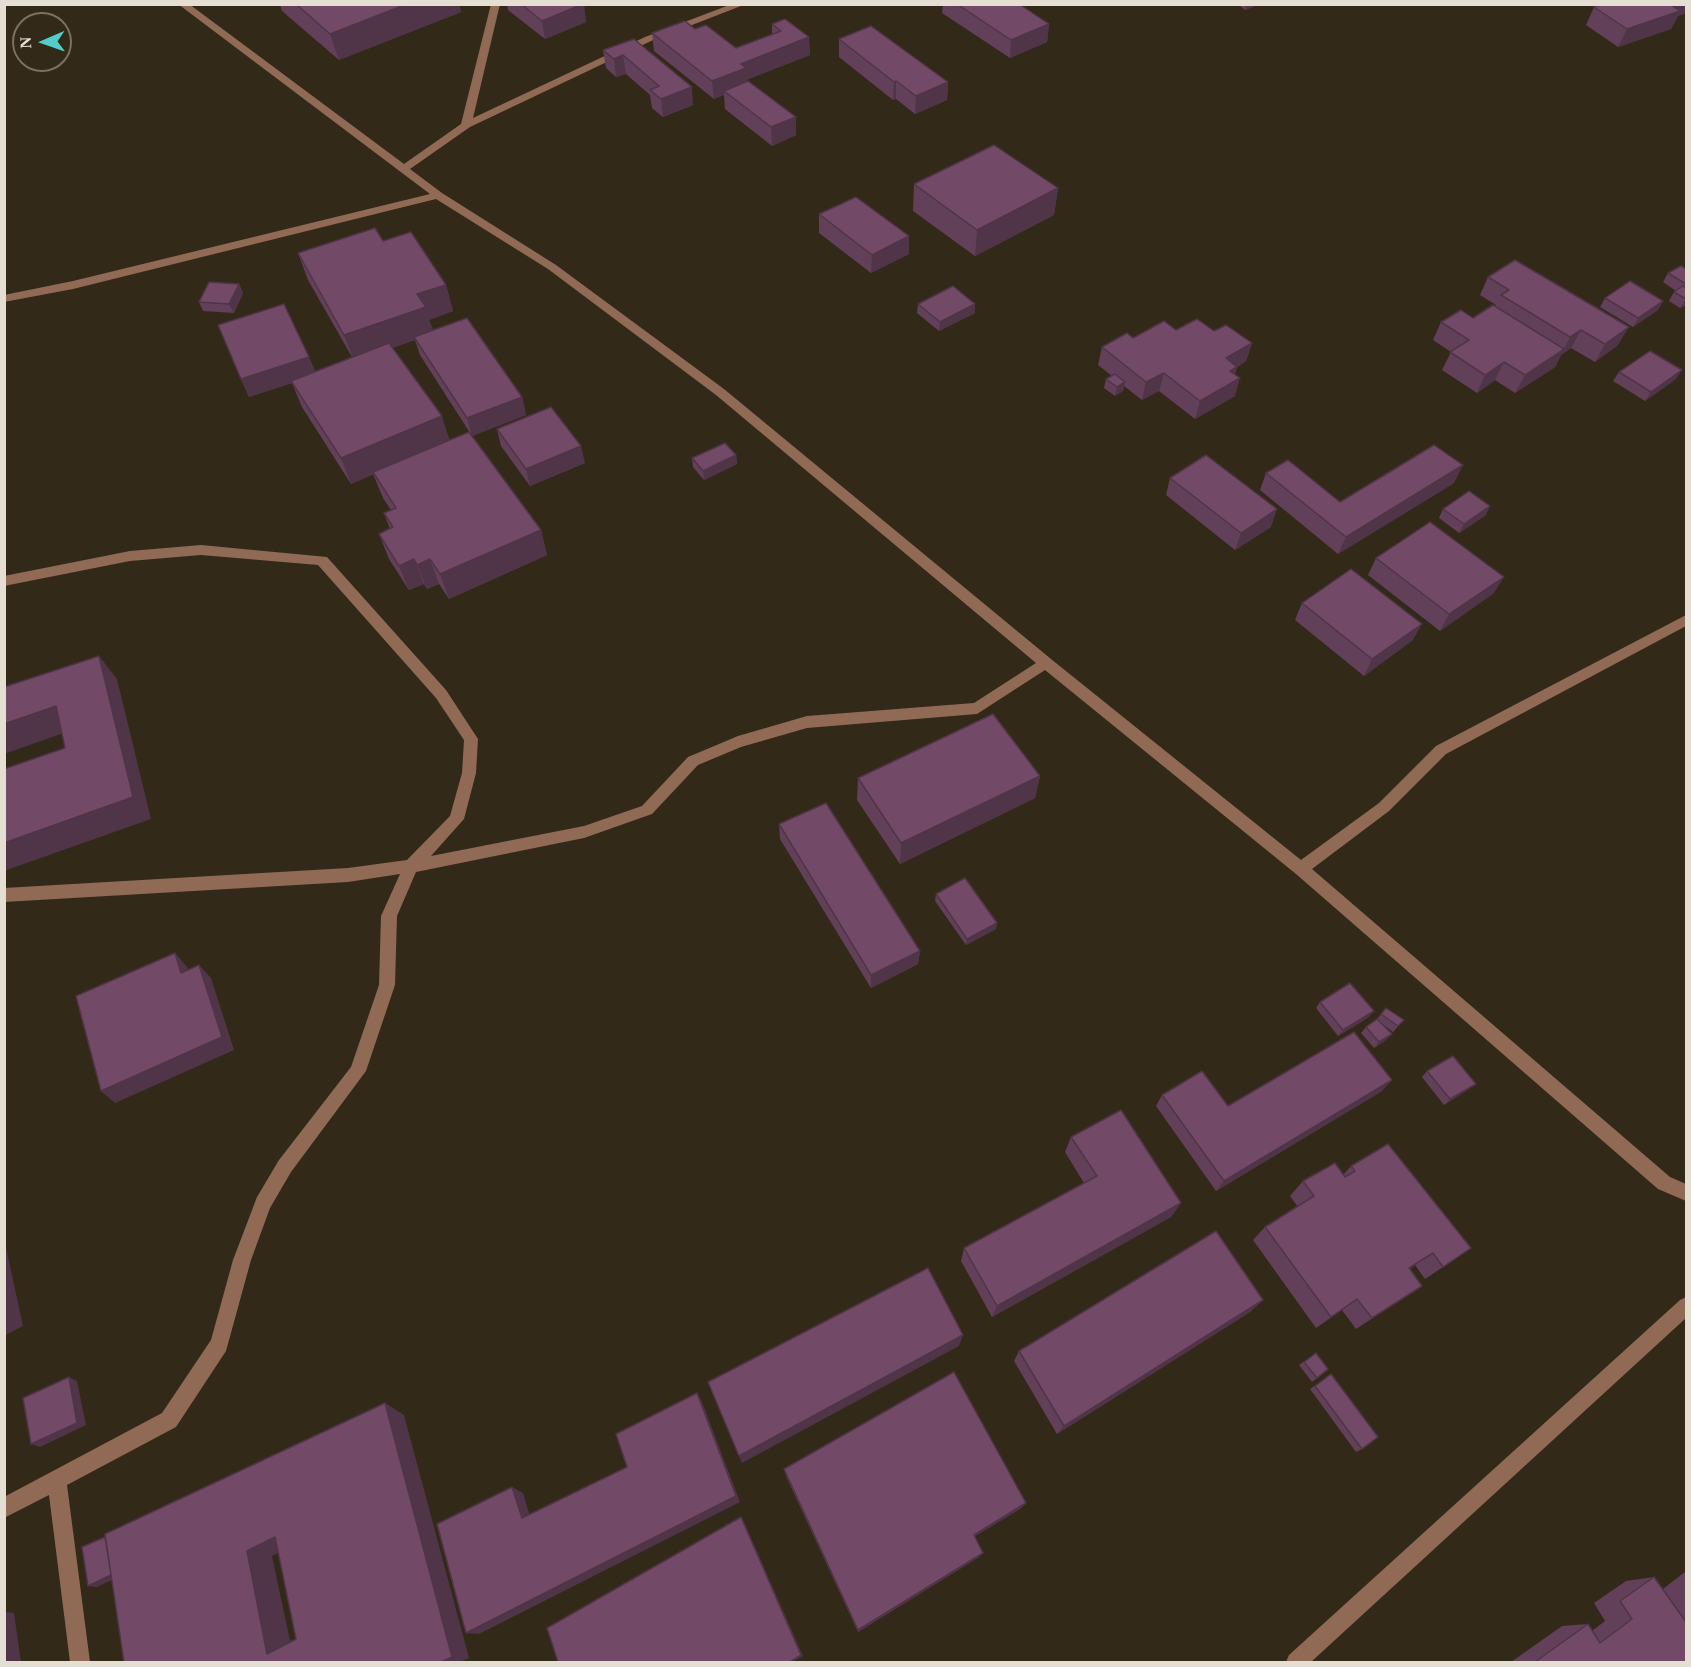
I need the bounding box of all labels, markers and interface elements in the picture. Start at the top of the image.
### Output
north arrow [12,12,72,72]
text: N [17,37,34,49]

